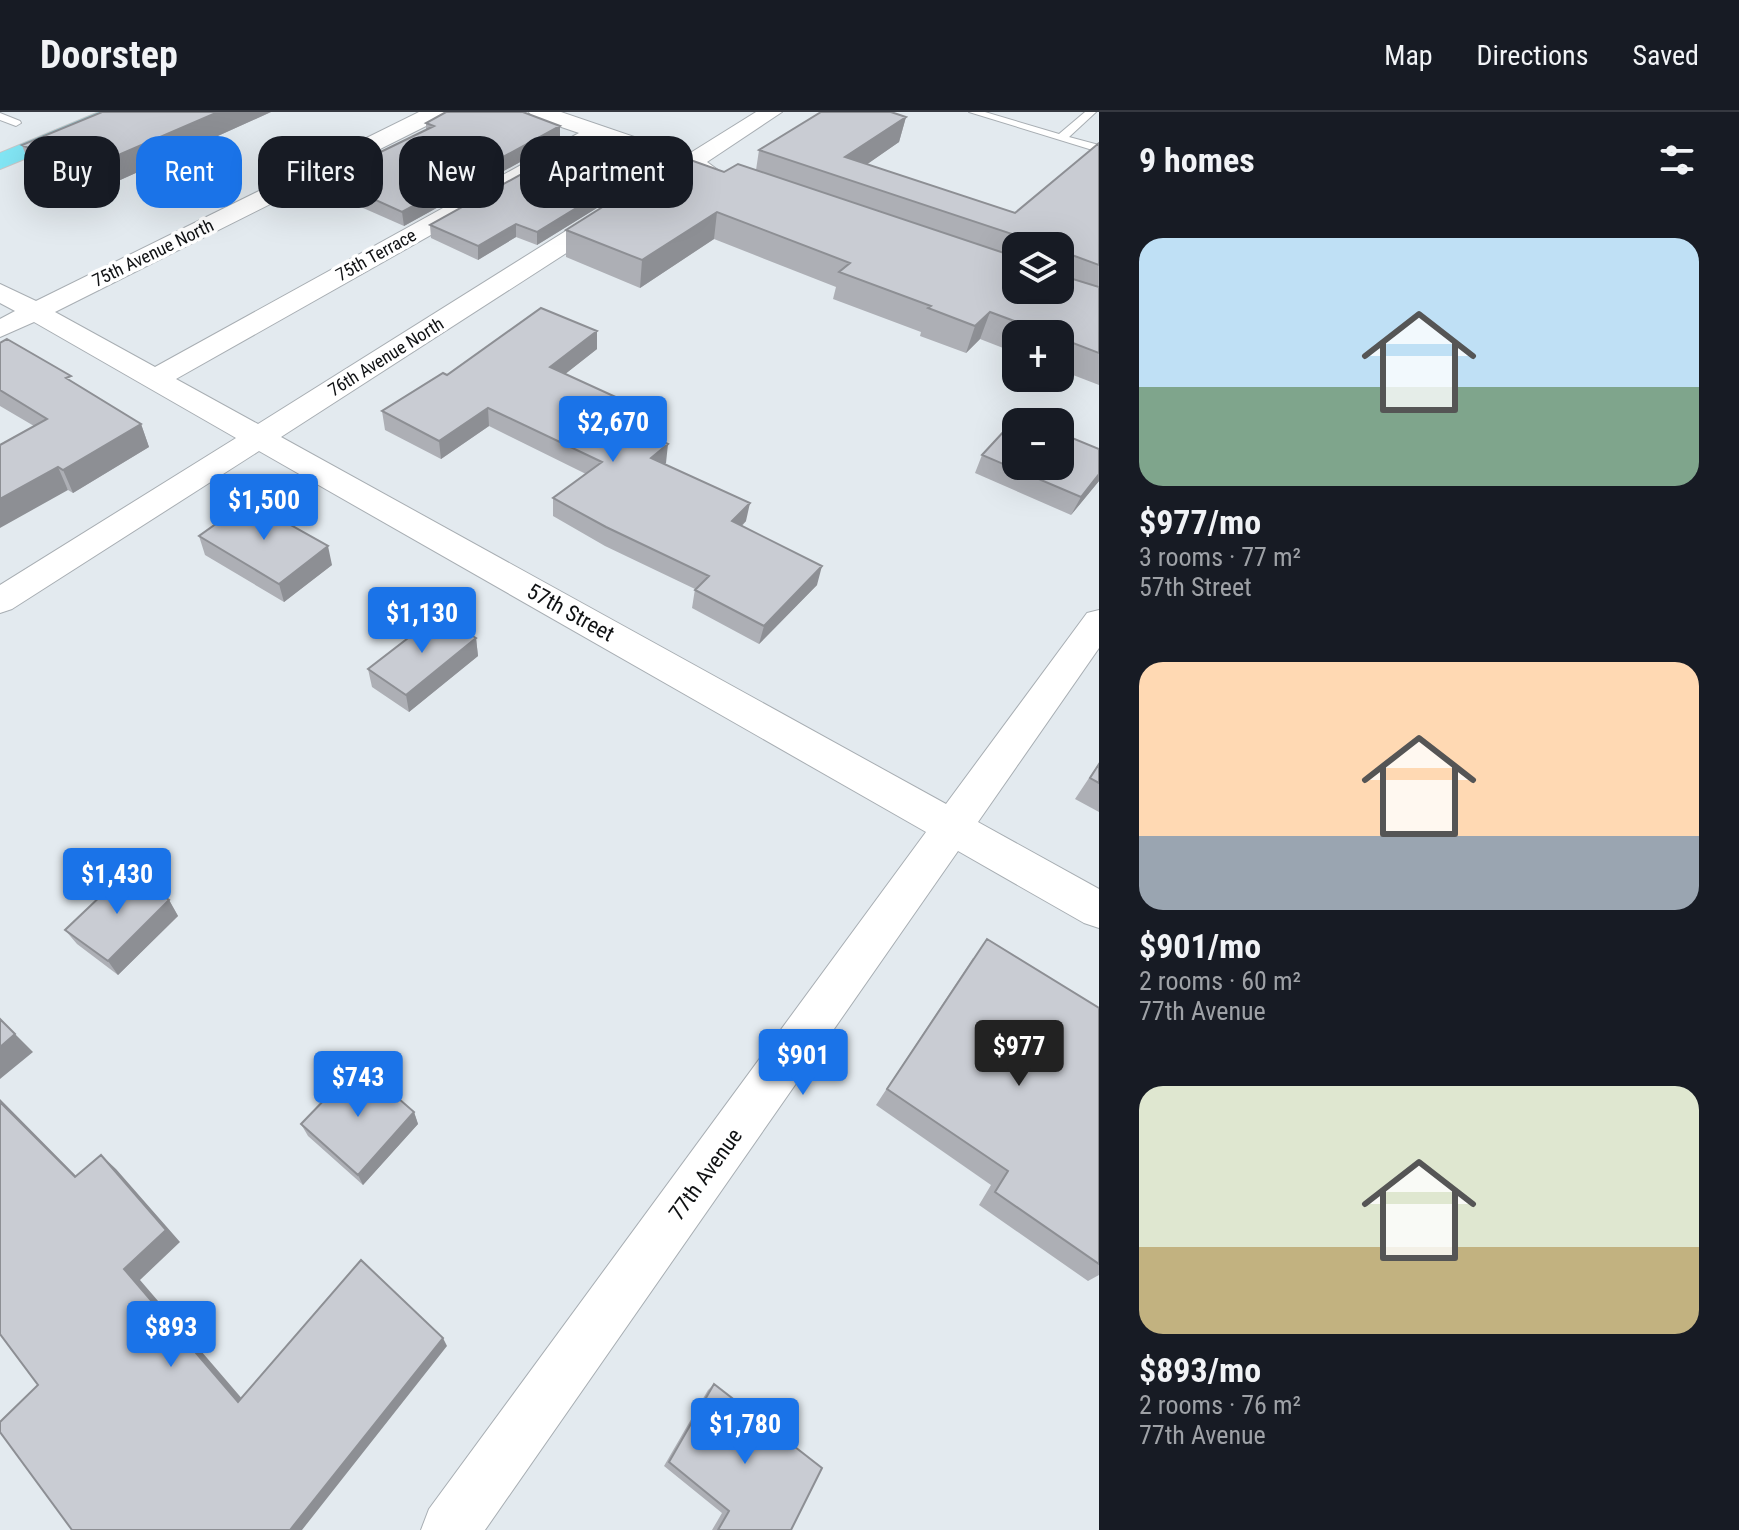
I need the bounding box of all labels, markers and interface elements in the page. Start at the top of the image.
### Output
text: Doorstep [40,33,178,77]
text: Map [1384,39,1433,72]
text: Directions [1477,39,1588,72]
text: Saved [1632,39,1699,72]
chip: Buy [24,136,120,208]
chip: Rent [136,136,242,208]
chip: Filters [258,136,383,208]
chip: New [399,136,504,208]
chip: Apartment [520,136,693,208]
icon: filters [1655,138,1699,182]
text: 9 homes [1139,140,1255,180]
street label: 75th Avenue North [89,214,217,291]
street label: 75th Terrace [332,224,420,285]
map controls [1002,232,1074,480]
button: layers [1002,232,1074,304]
icon: home [1347,290,1491,434]
street label: 76th Avenue North [324,313,447,400]
button: + [1002,320,1074,392]
pin: $2,670 [548,396,678,464]
text: $2,670 [577,407,649,437]
button: − [1002,408,1074,480]
pin: $1,500 [199,474,329,542]
text: $1,500 [228,485,300,515]
text: $977/mo [1139,502,1261,542]
text: 3 rooms · 77 m² [1139,542,1301,572]
text: 57th Street [1139,572,1252,602]
street label: 57th Street [523,578,619,647]
pin: $1,130 [357,587,487,655]
text: $1,130 [386,598,458,628]
icon: home [1347,714,1491,858]
pin: $1,430 [52,848,182,916]
text: $1,430 [81,859,153,889]
text: $901/mo [1139,926,1261,966]
text: 2 rooms · 60 m² [1139,966,1301,996]
text: 77th Avenue [1139,996,1266,1026]
pin: $977 [972,1020,1066,1088]
pin: $901 [756,1029,850,1097]
text: $977 [993,1031,1045,1061]
text: $901 [777,1040,829,1070]
pin: $743 [311,1051,405,1119]
text: $743 [332,1062,384,1092]
street label: 77th Avenue [664,1124,747,1225]
icon: home [1347,1138,1491,1282]
pin: $893 [124,1301,218,1369]
text: $893 [145,1312,197,1342]
text: $893/mo [1139,1350,1261,1390]
text: 2 rooms · 76 m² [1139,1390,1301,1420]
pin: $1,780 [680,1398,810,1466]
text: $1,780 [709,1409,781,1439]
text: 77th Avenue [1139,1420,1266,1450]

